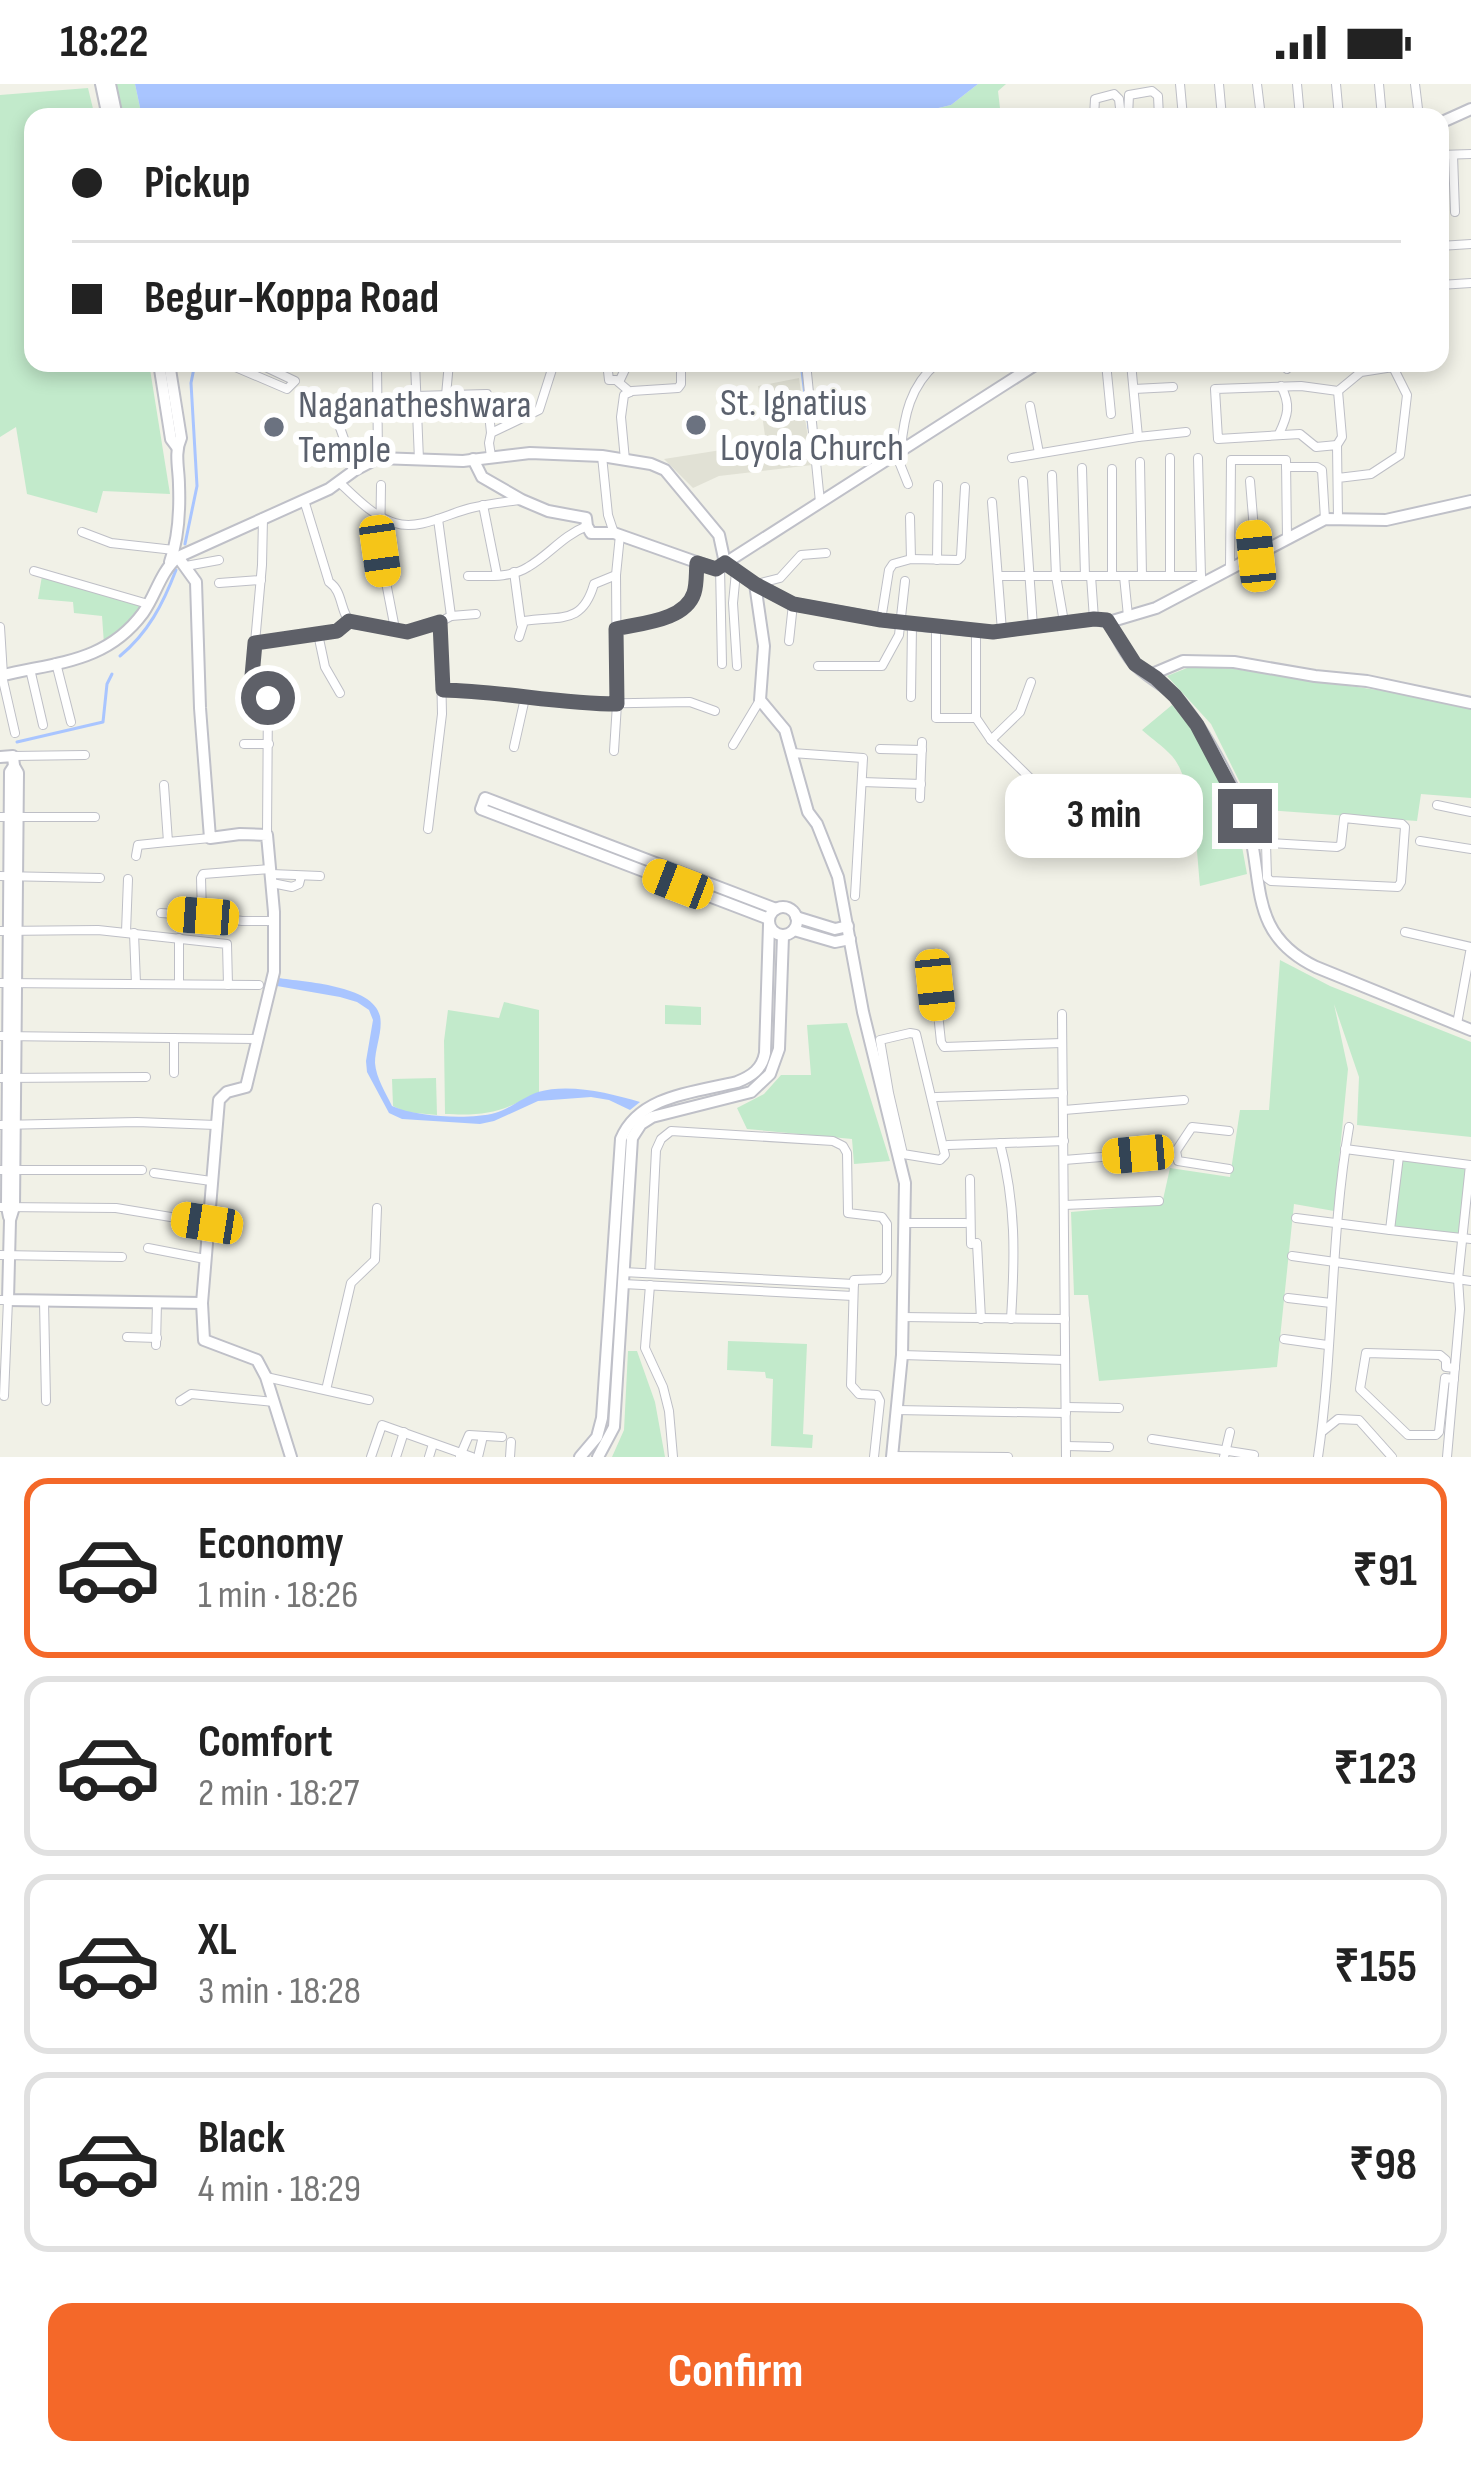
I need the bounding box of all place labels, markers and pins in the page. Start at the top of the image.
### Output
place label: St. Ignatius Loyola Church [720,380,904,472]
place label: Naganatheshwara Temple [298,382,532,474]
marker: St. Ignatius Loyola Church [683,412,709,438]
marker: Naganatheshwara Temple [261,414,287,440]

